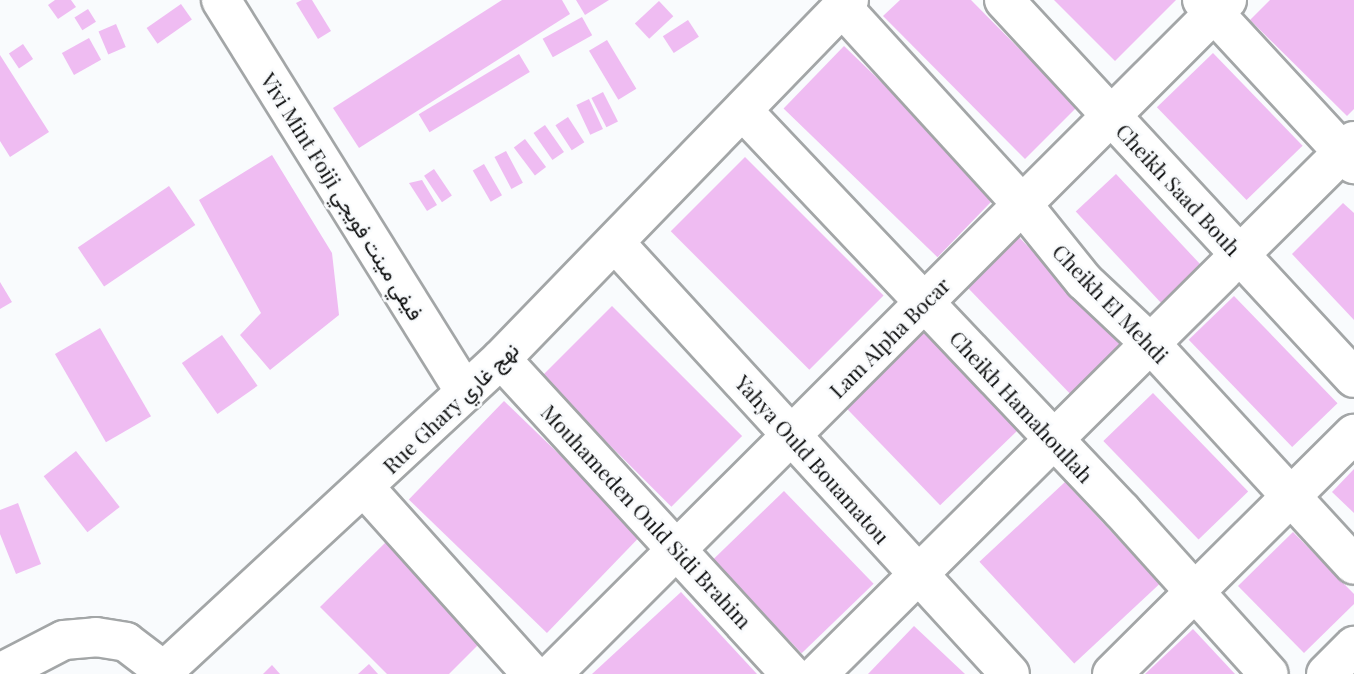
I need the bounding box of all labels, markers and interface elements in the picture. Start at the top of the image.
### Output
street label: Vivi Mint Foiji فيفي مينت فويجي [256,68,430,324]
street label: Cheikh Saad Bouh [1112,118,1246,260]
street label: Cheikh El Mehdi [1048,238,1174,368]
street label: Lam Alpha Bocar [823,271,955,403]
street label: Cheikh Hamahoullah [945,325,1099,487]
street label: Rue Ghary نهج غاري [377,336,523,478]
street label: Yahya Ould Bouamatou [731,369,895,549]
street label: Mouhameden Ould Sidi Brahim [537,399,757,633]

